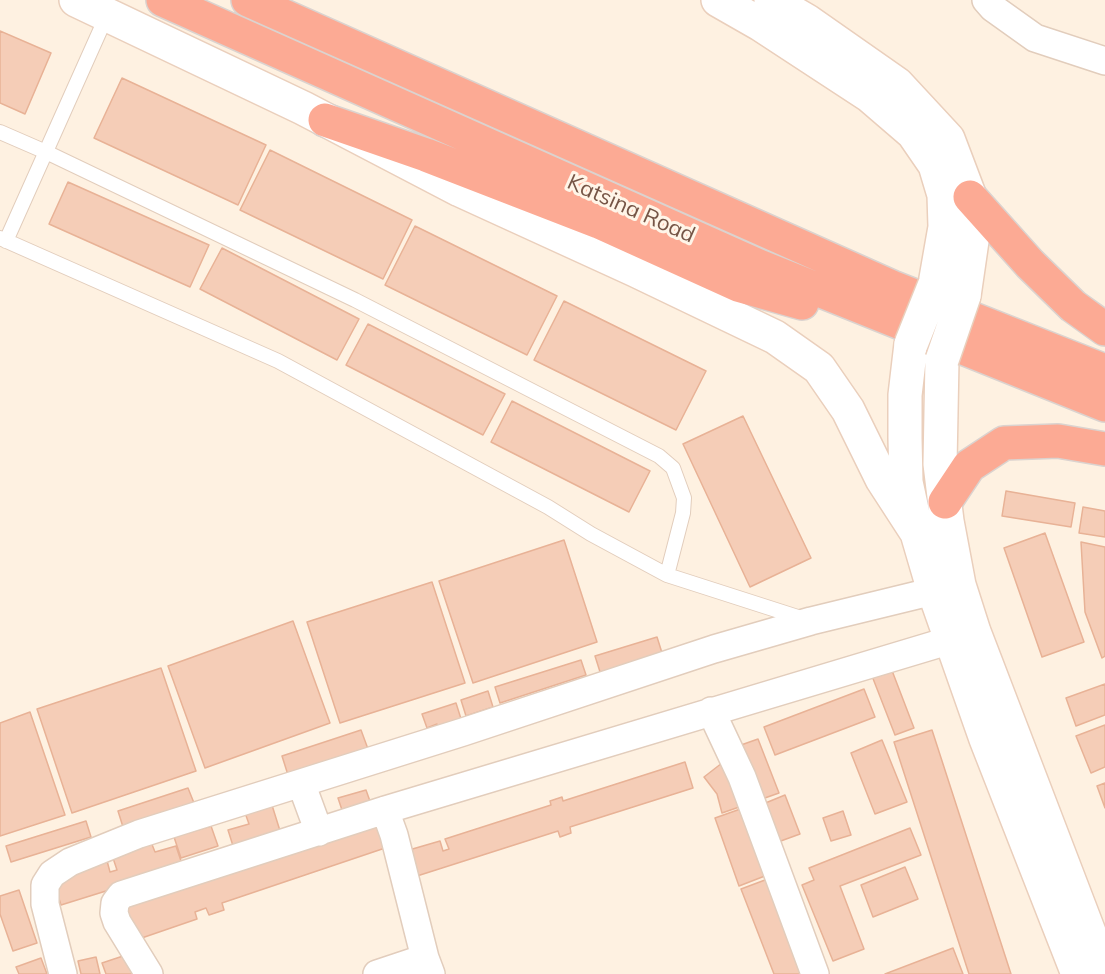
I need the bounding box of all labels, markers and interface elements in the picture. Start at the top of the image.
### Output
street label: Katsina Road [563,169,699,249]

